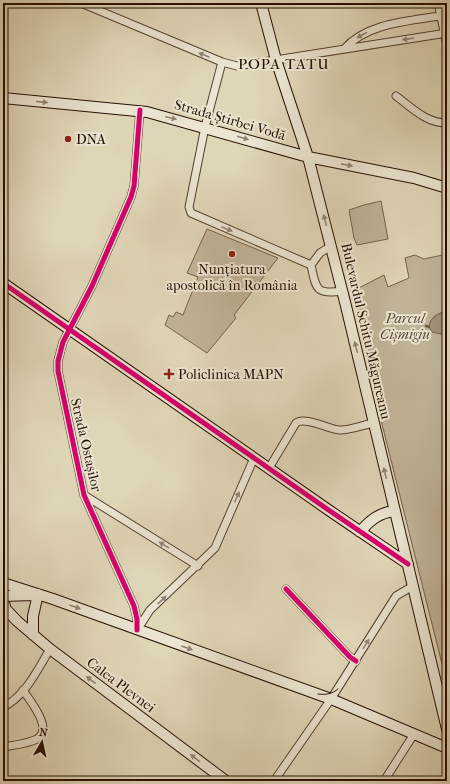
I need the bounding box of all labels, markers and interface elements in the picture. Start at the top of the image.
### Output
one-way arrow [356,32,368,38]
one-way arrow [402,36,415,42]
one-way arrow [197,51,209,57]
district label: POPA TATU [238,55,330,73]
street label: Strada Știrbei Vodă [172,96,288,144]
one-way arrow [36,98,48,105]
one-way arrow [165,115,177,121]
place label: DNA [76,131,107,148]
marker: DNA [63,134,73,144]
one-way arrow [237,135,249,141]
one-way arrow [341,162,353,168]
one-way arrow [321,214,327,227]
one-way arrow [222,226,233,232]
street label: Bulevardul Schitu Măgureanu [337,241,395,421]
marker: Nunțiatura apostolică în România [227,249,237,259]
place label: Nunțiatura apostolică în România [166,261,298,294]
park label: Parcul Cișmigiu [380,310,430,343]
one-way arrow [352,340,358,353]
place label: Policlinica MAPN [178,366,284,383]
marker: Policlinica MAPN [163,368,175,380]
street label: Strada Ostașilor [67,397,105,493]
one-way arrow [382,467,388,479]
one-way arrow [234,491,240,503]
one-way arrow [159,542,170,549]
one-way arrow [157,596,166,605]
one-way arrow [70,605,82,611]
one-way arrow [362,639,370,649]
one-way arrow [182,645,194,651]
street label: Calea Plevnei [83,654,159,716]
one-way arrow [86,676,96,684]
north arrow [22,722,62,762]
text: N [38,726,49,740]
one-way arrow [189,754,200,762]

